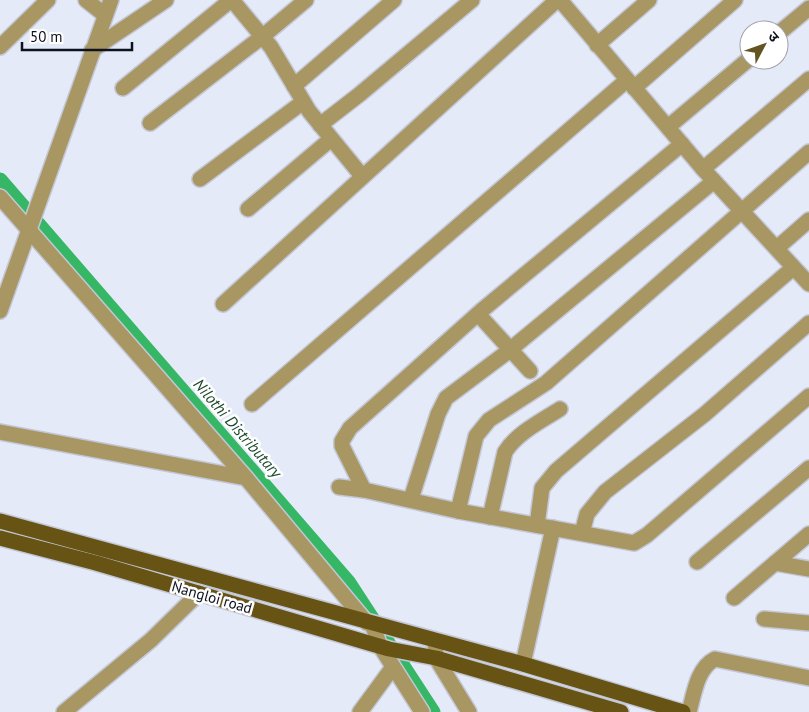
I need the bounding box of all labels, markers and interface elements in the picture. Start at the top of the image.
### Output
scale bar [22,20,132,52]
north arrow [739,20,789,70]
text: 50 m [30,27,63,46]
text: उ [764,27,784,46]
water label: Nilothi Distributary [189,374,287,482]
street label: Nangloi road [170,576,254,618]

